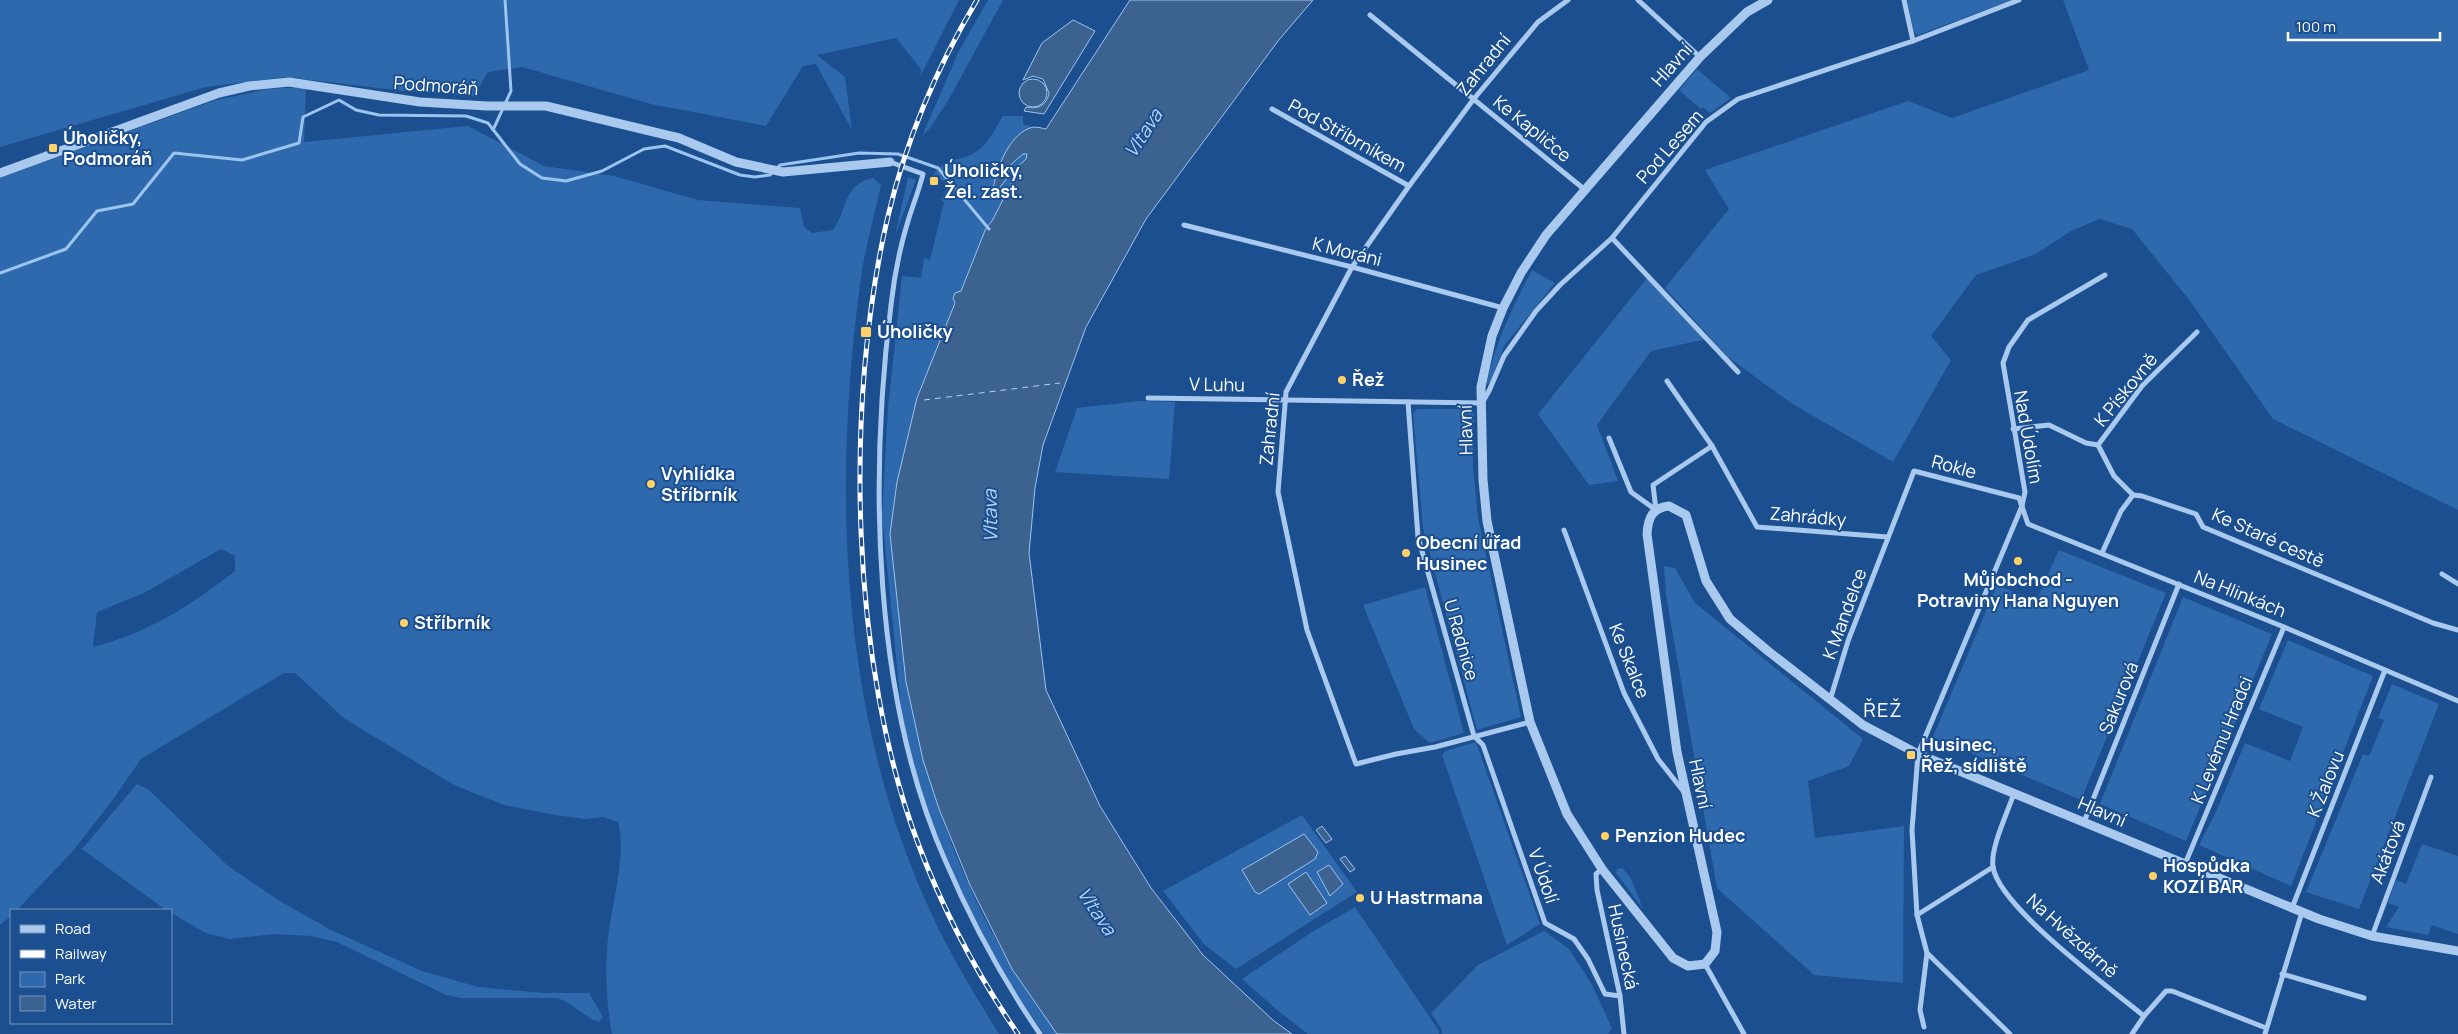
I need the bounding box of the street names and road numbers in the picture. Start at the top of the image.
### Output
street label: Zahradní [1451,28,1516,100]
street label: Hlavní [1646,38,1697,91]
street label: Podmoráň [393,70,479,100]
street label: Ke Kapličce [1489,89,1577,167]
street label: Pod Stříbrníkem [1284,93,1411,177]
street label: Pod Lesem [1631,104,1708,188]
street label: K Moráni [1310,231,1384,271]
street label: K Pískovně [2088,348,2162,431]
street label: V Luhu [1189,372,1245,396]
street label: Nad Údolím [2009,388,2049,485]
street label: Zahradní [1253,391,1285,467]
street label: Hlavní [1453,405,1477,455]
street label: Rokle [1929,449,1979,484]
street label: Zahrádky [1769,501,1848,531]
street label: Ke Staré cestě [2209,502,2328,573]
street label: Na Hlinkách [2191,564,2290,622]
street label: K Mandelce [1816,565,1872,663]
street label: U Radnice [1439,596,1485,683]
street label: Ke Skalce [1604,620,1656,702]
street label: Sakurová [2093,658,2143,737]
street label: K Levému Hradci [2185,672,2258,807]
street label: K Žalovu [2301,747,2349,820]
street label: Hlavní [1684,757,1718,811]
street label: Hlavní [2075,790,2130,832]
street label: Akátová [2364,816,2410,887]
street label: V Údolí [1523,845,1565,906]
street label: Na Hvězdárně [2022,888,2123,983]
street label: Husinecká [1603,902,1645,992]

